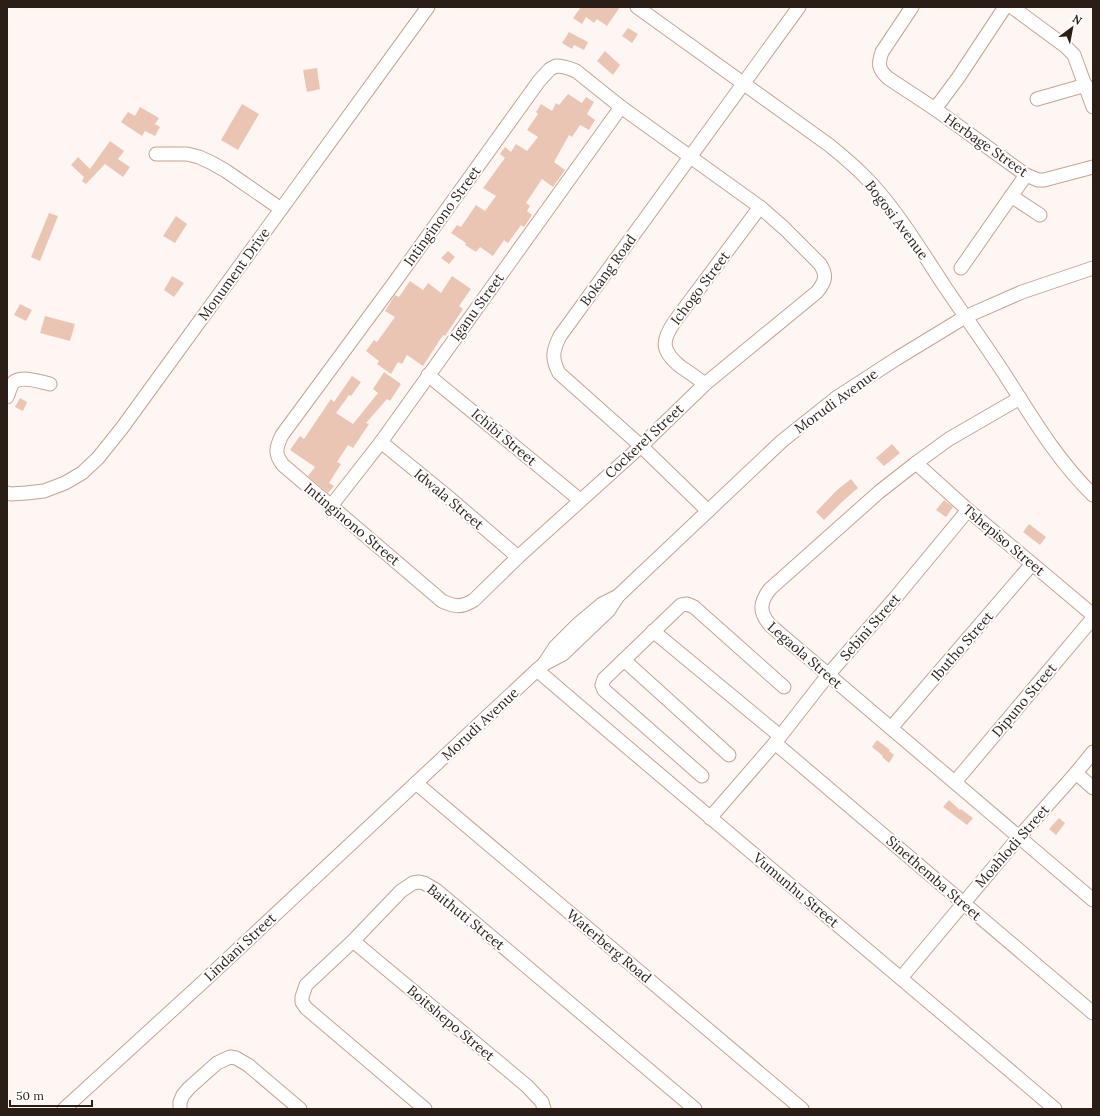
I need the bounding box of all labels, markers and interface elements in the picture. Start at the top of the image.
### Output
north arrow [1052,8,1092,48]
text: N [1070,11,1085,28]
street label: Herbage Street [941,109,1032,181]
street label: Intinginono Street [400,162,485,270]
street label: Bogosi Avenue [861,177,933,263]
street label: Monument Drive [194,224,274,324]
street label: Bokang Road [576,231,640,309]
street label: Ichogo Street [666,247,734,328]
street label: Iganu Street [446,269,508,345]
street label: Morudi Avenue [791,364,882,437]
street label: Cockerel Street [601,400,688,482]
street label: Ichibi Street [468,405,541,470]
street label: Idwala Street [411,465,488,534]
street label: Intinginono Street [300,479,404,570]
street label: Tshepiso Street [959,501,1049,580]
street label: Sebini Street [836,589,905,664]
street label: Ibutho Street [927,607,998,685]
street label: Legaola Street [764,618,847,693]
street label: Dipuno Street [988,659,1061,741]
street label: Morudi Avenue [438,683,523,764]
street label: Moahlodi Street [971,800,1053,891]
street label: Sinethemba Street [883,832,986,925]
street label: Vumunhu Street [749,848,843,932]
street label: Baithuti Street [423,880,509,954]
street label: Waterberg Road [563,905,655,987]
street label: Lindani Street [200,909,280,985]
street label: Boitshepo Street [404,981,499,1065]
scale bar [10,1082,92,1108]
text: 50 m [16,1088,44,1103]

